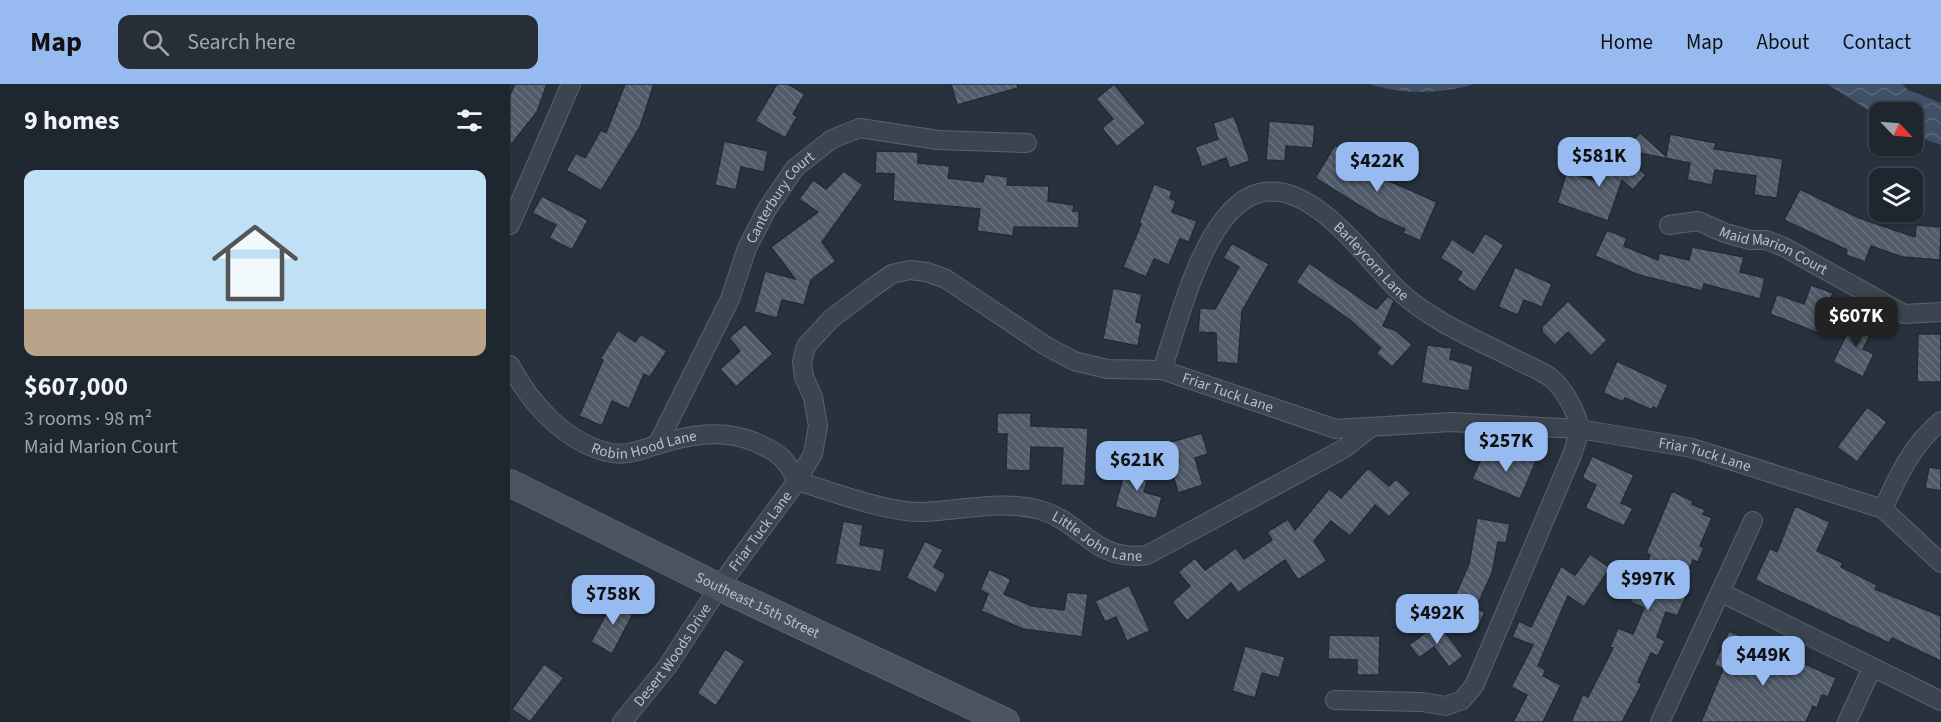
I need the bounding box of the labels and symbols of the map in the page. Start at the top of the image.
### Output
north arrow [1869,102,1923,156]
pin: $581K [1557,137,1641,188]
pin: $422K [1335,142,1419,193]
street label: Canterbury Court [741,146,819,247]
street label: Barleycorn Lane [1329,217,1413,306]
street label: Maid Marion Court [1716,221,1832,280]
pin: $607K [1814,297,1898,348]
street label: Friar Tuck Lane [1179,367,1276,418]
pin: $257K [1464,422,1548,473]
street label: Robin Hood Lane [588,425,698,464]
street label: Friar Tuck Lane [1657,432,1754,477]
pin: $621K [1095,441,1179,492]
street label: Friar Tuck Lane [724,486,797,576]
street label: Little John Lane [1049,506,1143,566]
pin: $997K [1606,560,1690,611]
street label: Southeast 15th Street [692,566,823,643]
pin: $758K [571,575,655,626]
pin: $492K [1395,594,1479,645]
street label: Desert Woods Drive [628,599,716,711]
pin: $449K [1721,636,1805,687]

